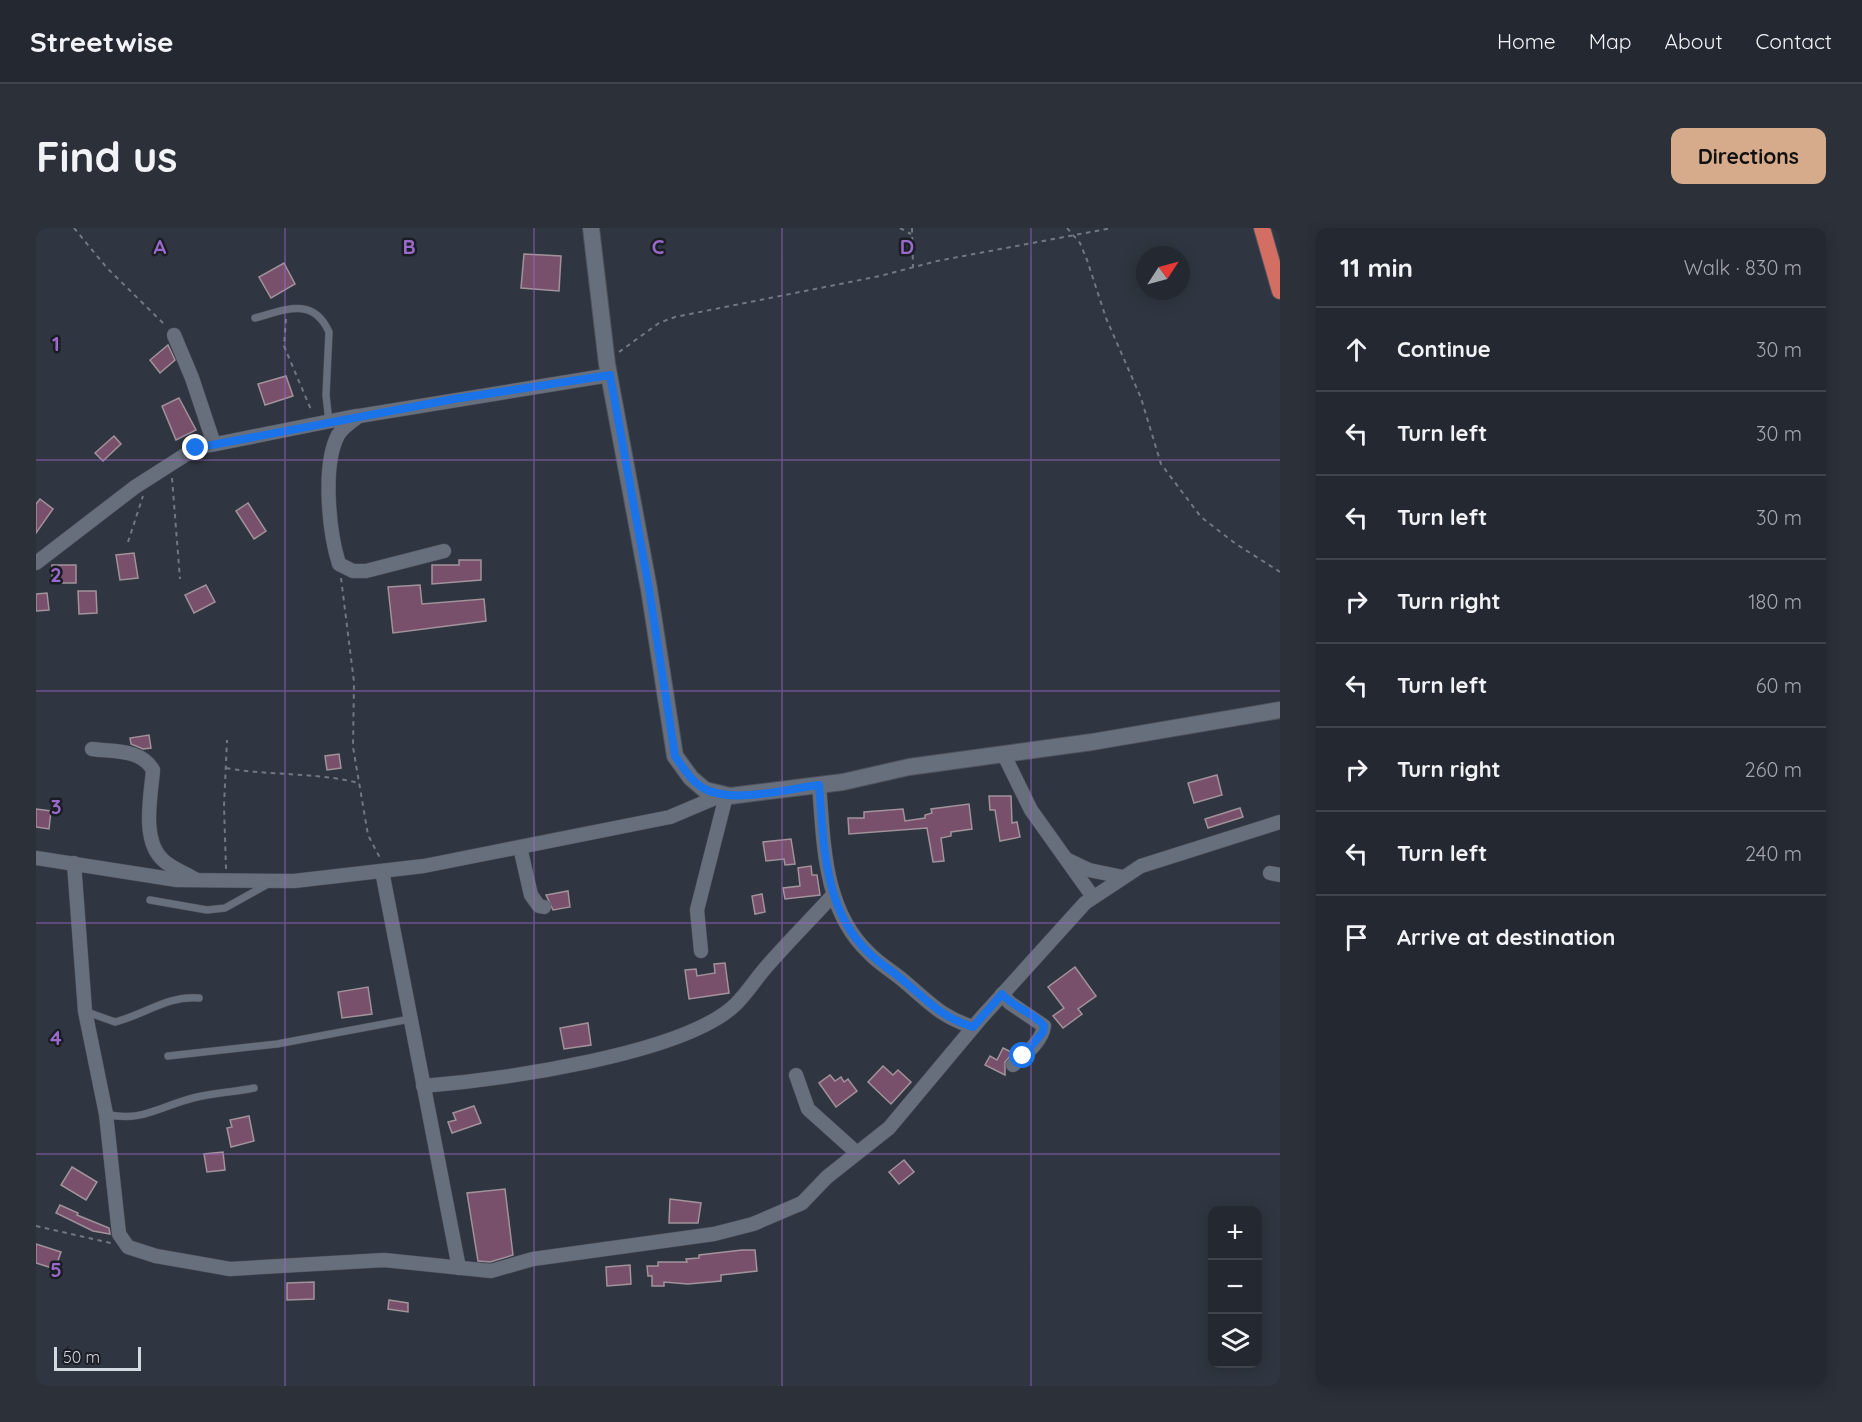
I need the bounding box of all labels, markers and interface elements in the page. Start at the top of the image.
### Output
text: Streetwise [30,24,173,59]
text: Home [1497,28,1556,54]
text: Map [1589,28,1632,54]
text: About [1665,28,1723,54]
text: Contact [1756,28,1832,54]
button: Directions [1671,128,1826,184]
text: Find us [36,130,178,183]
text: A [154,234,167,259]
text: B [402,234,416,259]
text: C [652,234,665,259]
text: D [900,234,914,259]
north arrow [1136,246,1190,300]
text: 11 min [1340,251,1413,284]
text: Walk · 830 m [1684,255,1802,280]
text: 1 [52,331,60,356]
icon: ahead [1340,333,1373,366]
text: Continue [1397,335,1491,363]
text: 30 m [1756,337,1802,362]
icon: left [1340,417,1373,450]
text: Turn left [1397,419,1487,447]
text: 30 m [1756,421,1802,446]
route end [182,434,208,460]
icon: left [1340,501,1373,534]
text: Turn left [1397,503,1487,531]
text: 30 m [1756,505,1802,530]
text: 2 [50,562,62,587]
icon: right [1340,585,1373,618]
text: Turn right [1397,587,1501,615]
text: 180 m [1748,589,1802,614]
icon: left [1340,669,1373,702]
text: Turn left [1397,671,1487,699]
text: 60 m [1756,673,1802,698]
icon: right [1340,753,1373,786]
text: Turn right [1397,755,1501,783]
text: 260 m [1745,757,1802,782]
text: 3 [51,794,61,819]
icon: left [1340,837,1373,870]
text: Turn left [1397,839,1487,867]
text: 240 m [1745,841,1802,866]
icon: arrive [1340,921,1373,954]
text: Arrive at destination [1397,923,1615,951]
text: 4 [50,1025,62,1050]
route start [1009,1042,1035,1068]
map controls [1208,1206,1262,1368]
button: + [1208,1206,1262,1260]
text: 5 [50,1257,62,1282]
button: − [1208,1260,1262,1314]
button: layers [1208,1314,1262,1368]
scale bar [54,1344,141,1372]
text: 50 m [63,1347,100,1367]

